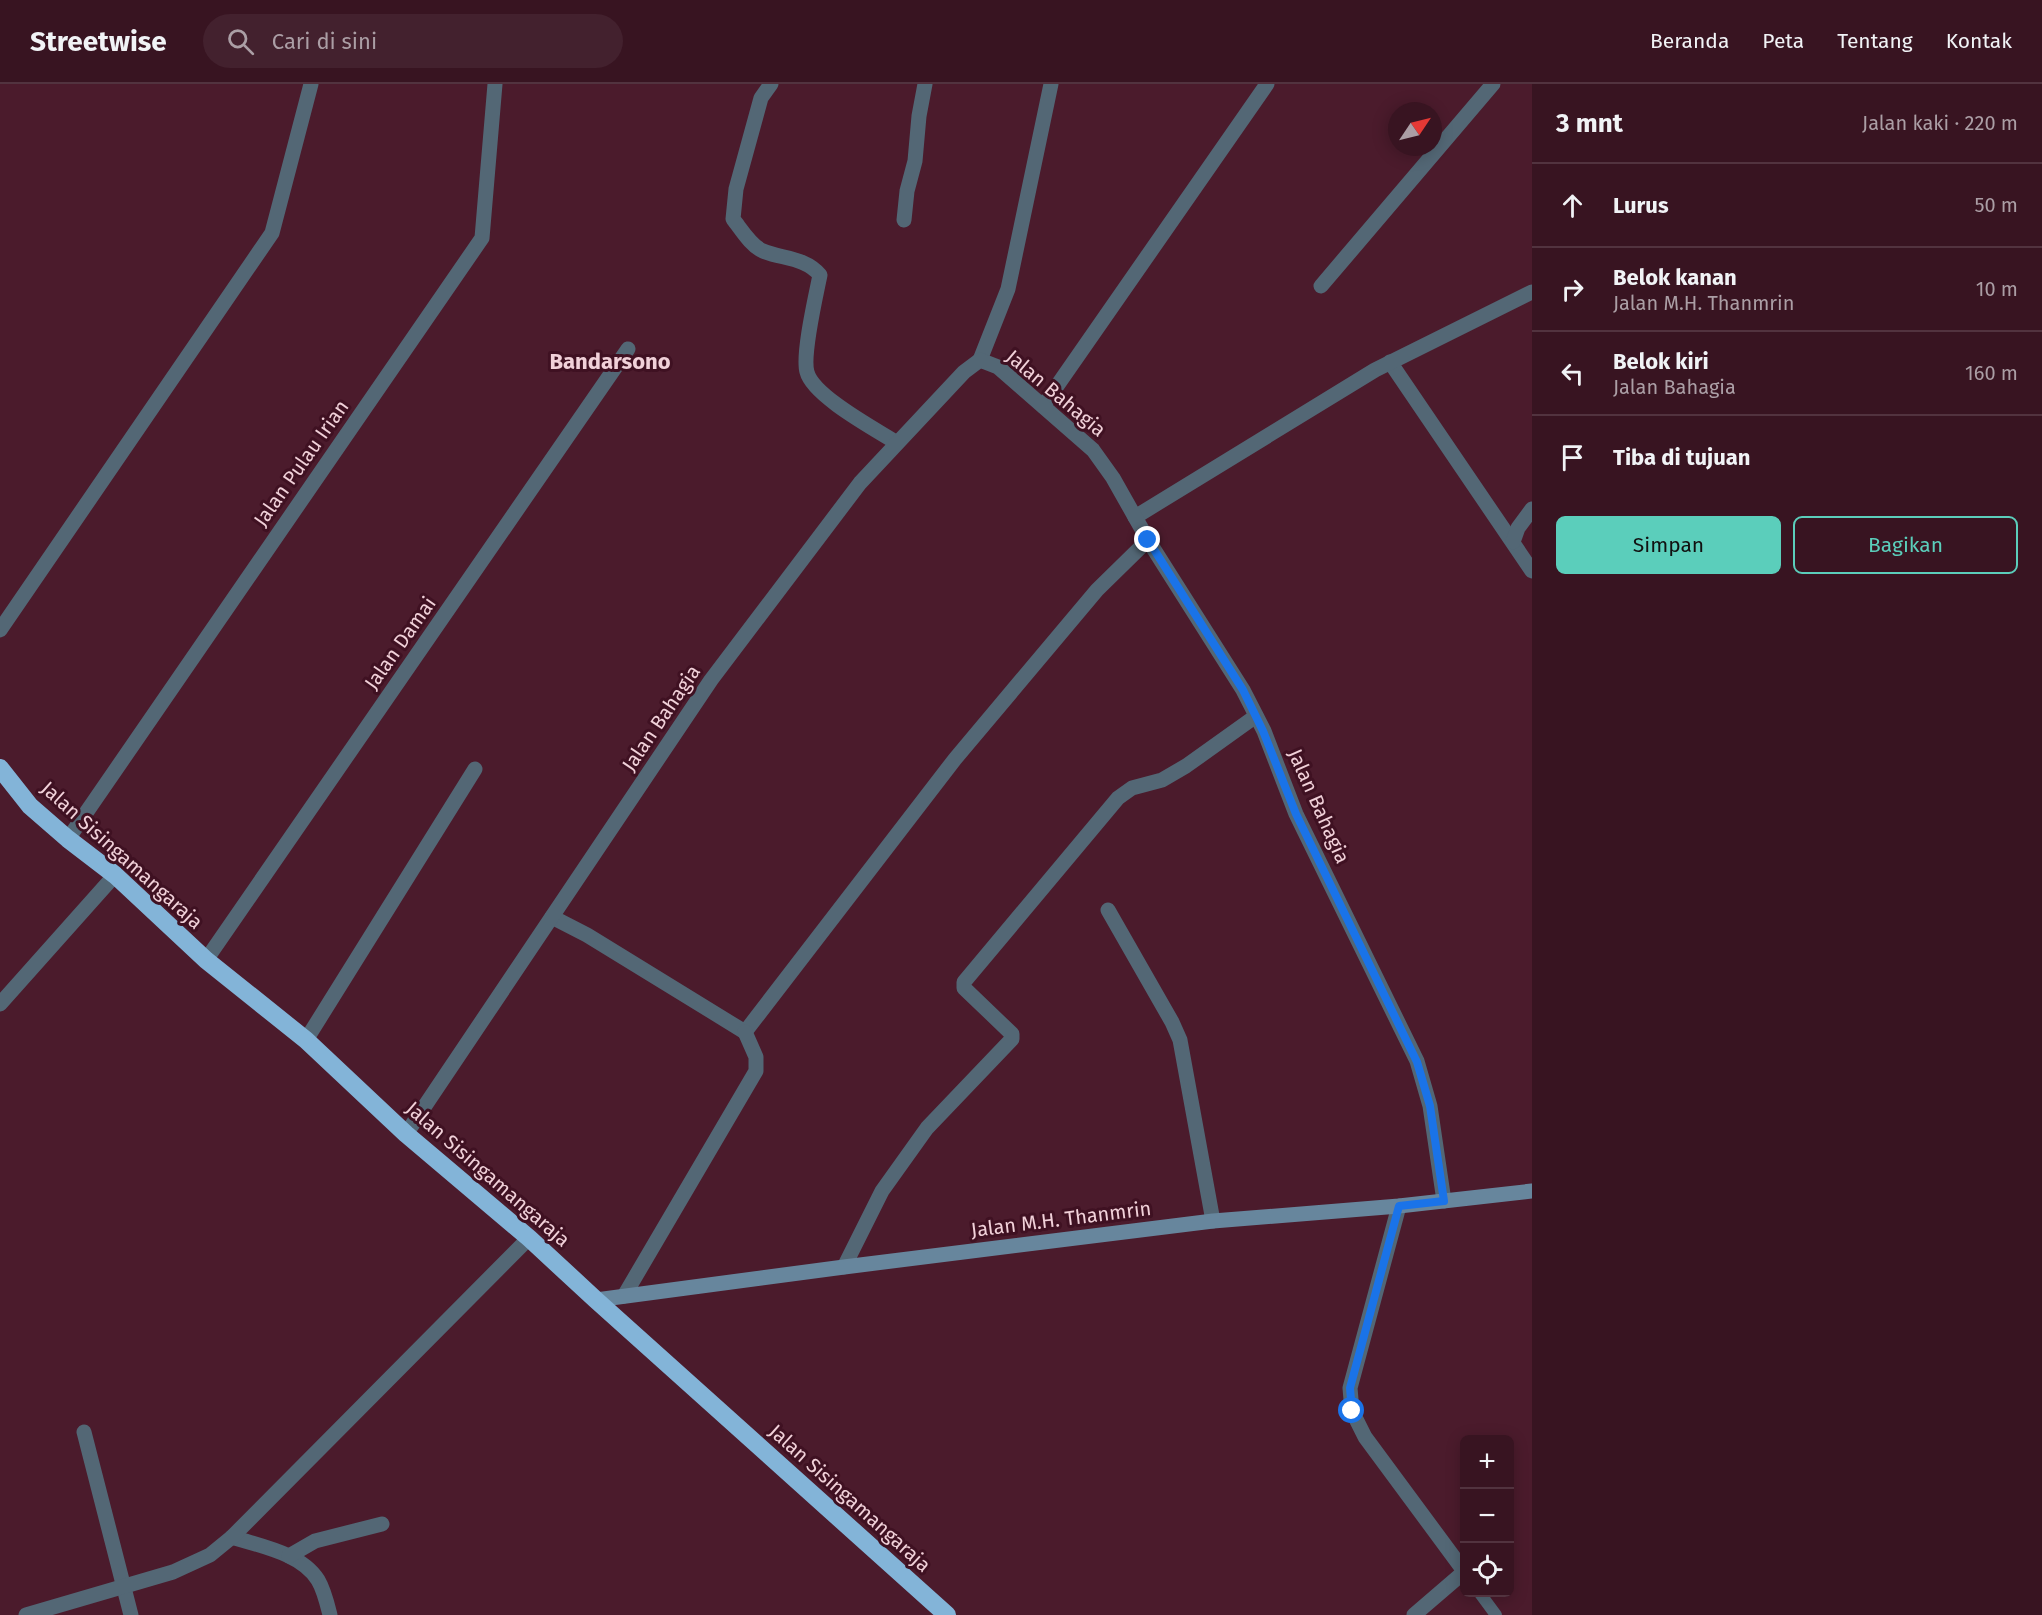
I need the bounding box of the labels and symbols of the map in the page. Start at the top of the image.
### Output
north arrow [1388,102,1442,156]
street label: Jalan Bahagia [1001,344,1111,442]
district label: Bandarsono [549,348,671,375]
street label: Jalan Pulau Irian [249,395,353,531]
route end [1134,526,1160,552]
street label: Jalan Damai [359,592,441,694]
street label: Jalan Bahagia [617,660,705,776]
street label: Jalan Bahagia [1283,745,1355,867]
street label: Jalan Sisingamangaraja [36,776,208,934]
street label: Jalan Sisingamangaraja [401,1096,575,1252]
street label: Jalan M.H. Thanmrin [970,1196,1152,1242]
route start [1338,1397,1364,1423]
street label: Jalan Sisingamangaraja [764,1419,936,1577]

